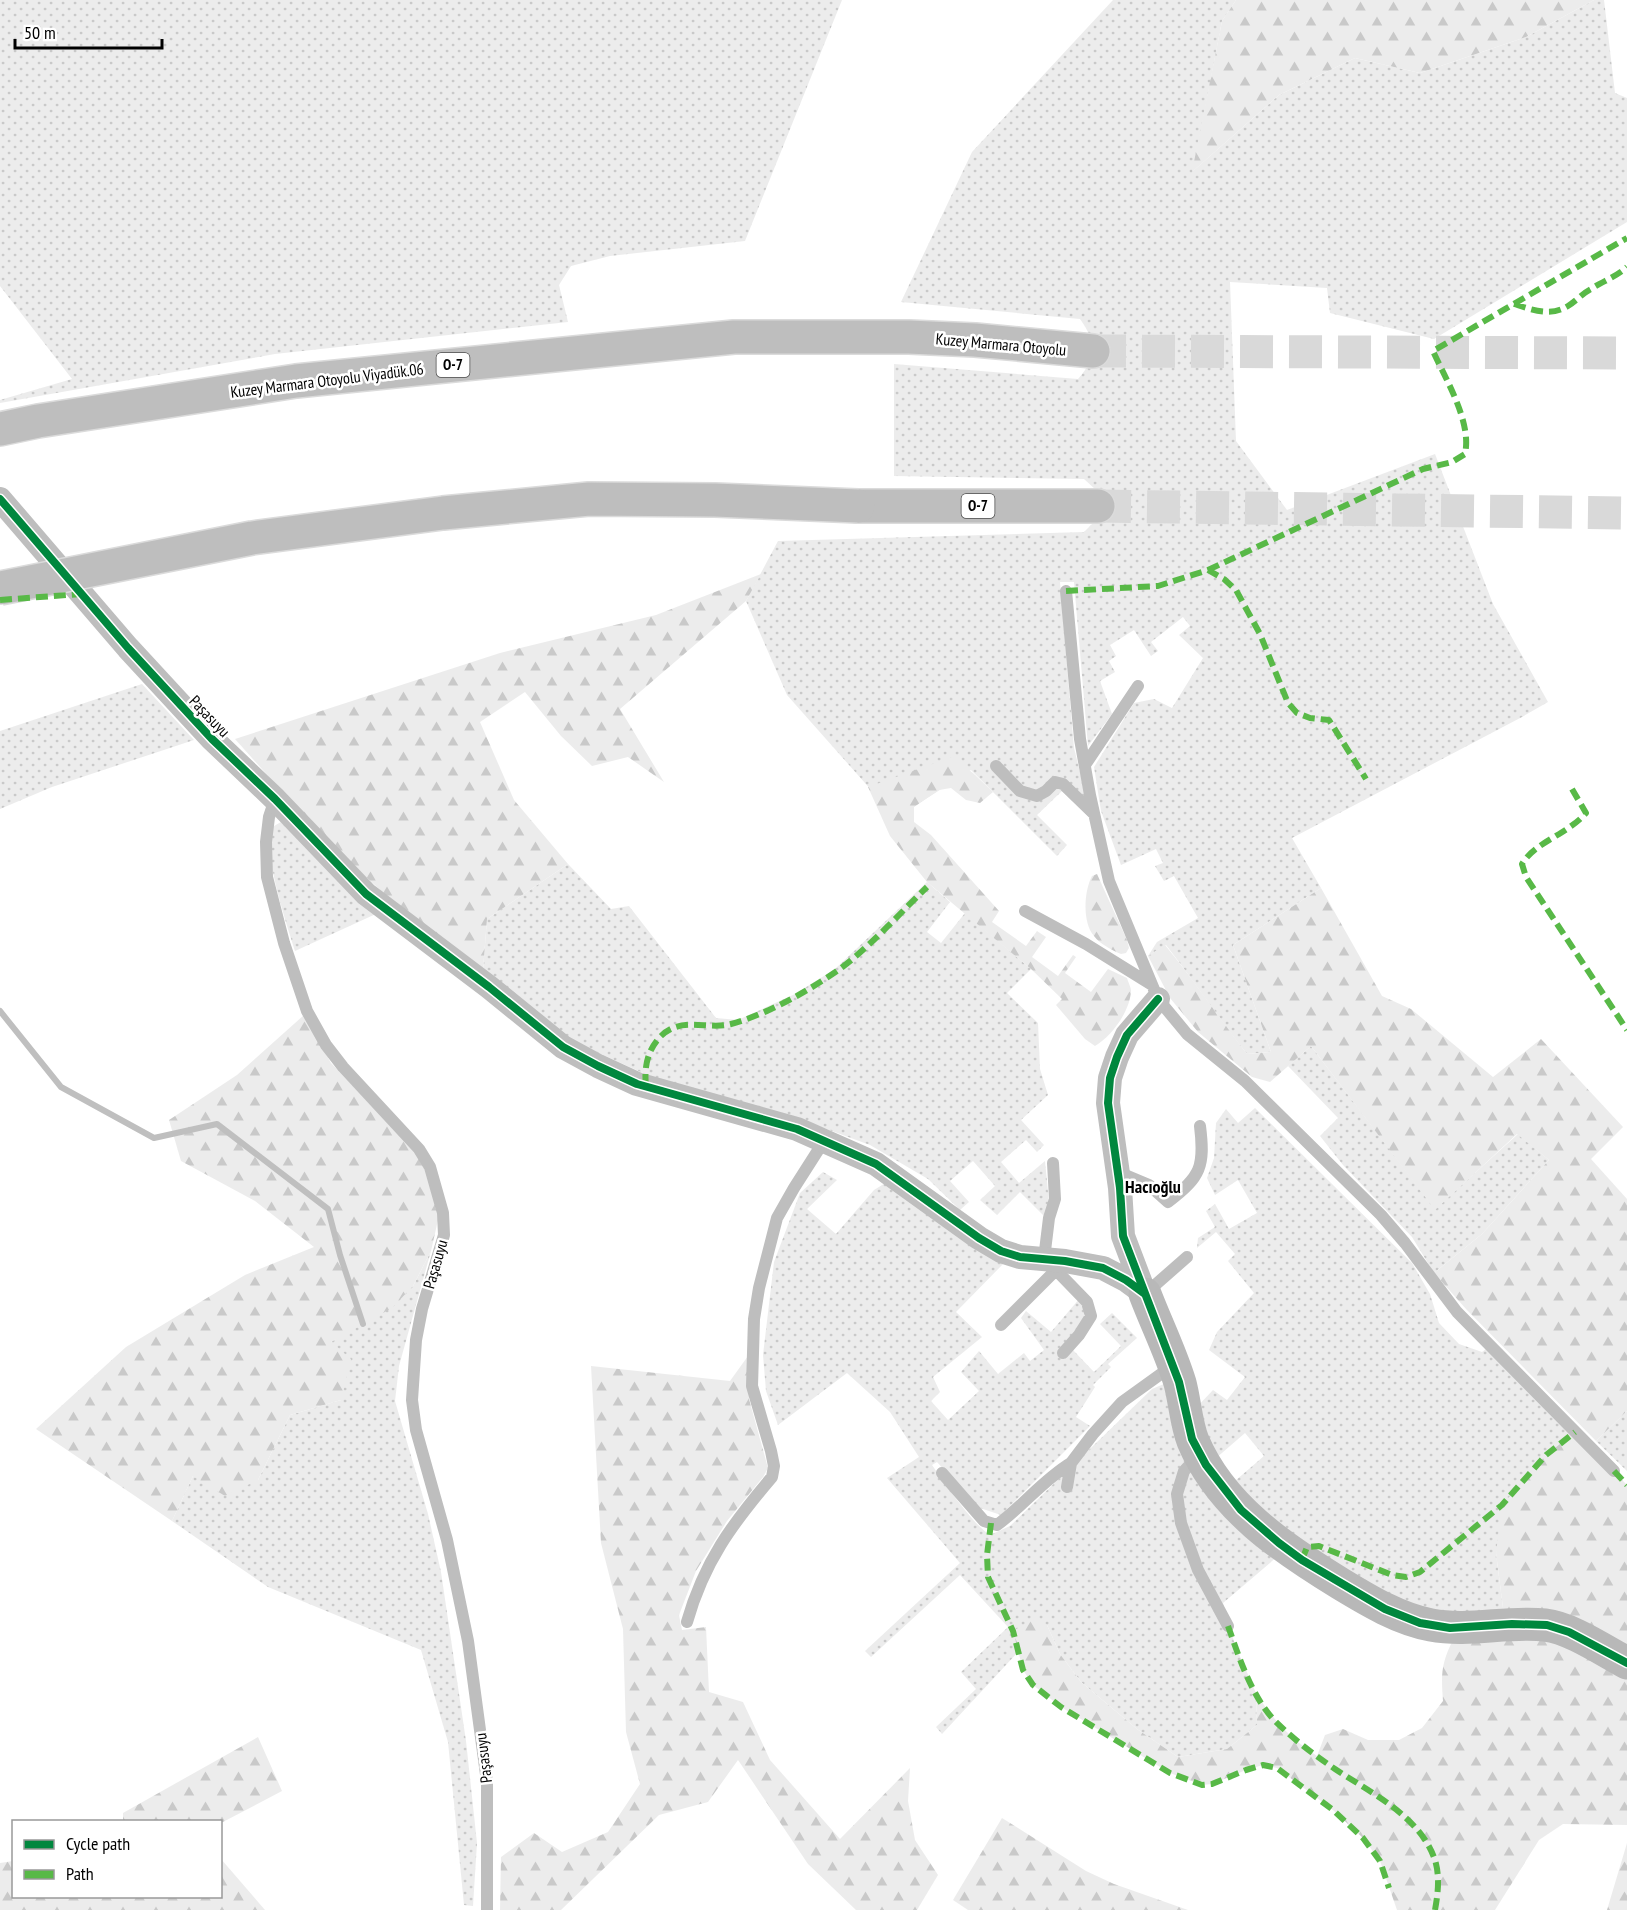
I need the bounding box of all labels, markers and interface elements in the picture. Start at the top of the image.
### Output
scale bar [15,12,162,50]
text: 50 m [24,21,56,44]
street label: Kuzey Marmara Otoyolu [935,328,1067,360]
road number: O-7 [436,353,470,377]
street label: Kuzey Marmara Otoyolu Viyadük.06 [229,358,425,402]
road number: O-7 [962,494,994,518]
street label: Paşasuyu [185,691,235,741]
district label: Hacıoğlu [1125,1175,1181,1198]
street label: Paşasuyu [418,1237,452,1291]
street label: Paşasuyu [470,1732,496,1784]
legend [12,1820,222,1898]
text: Cycle path [66,1832,130,1855]
text: Path [66,1862,94,1885]

